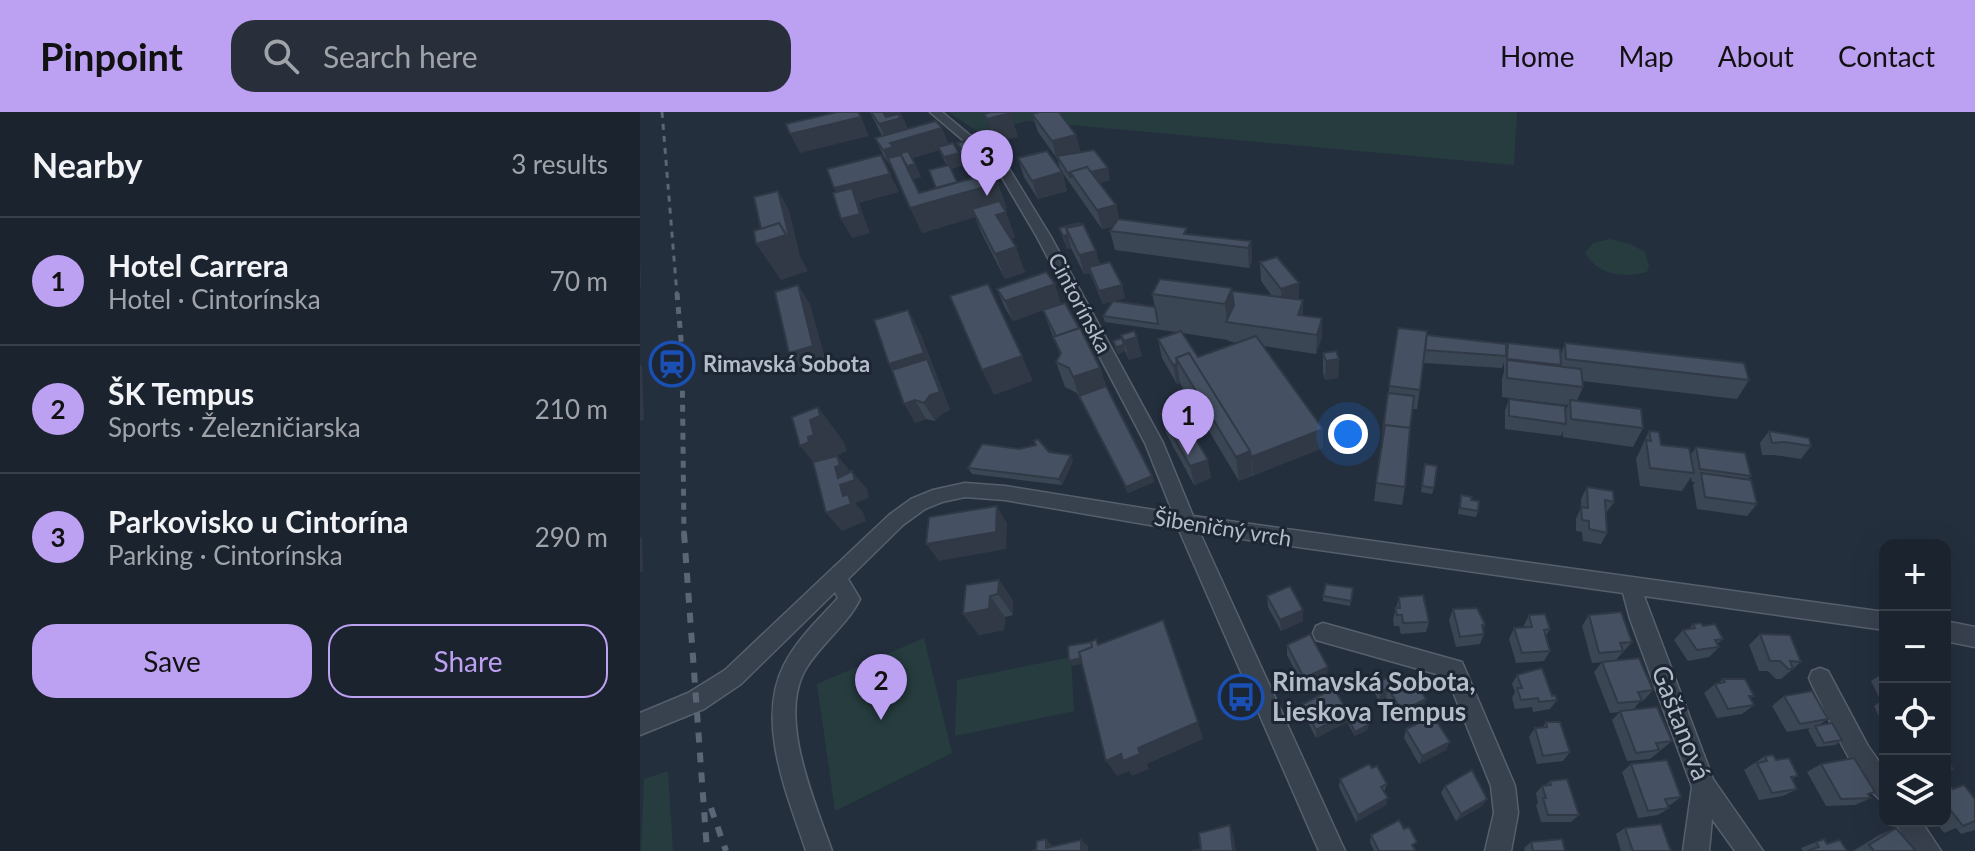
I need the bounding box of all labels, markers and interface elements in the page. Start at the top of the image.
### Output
search box [231,20,791,92]
text: Pinpoint [40,33,183,79]
icon: search [259,34,303,78]
text: Search here [323,38,478,74]
text: Home [1500,39,1575,73]
text: Map [1619,39,1674,73]
text: About [1718,39,1794,73]
text: Contact [1838,39,1935,73]
pin: 3 [961,130,1013,196]
text: Nearby [32,144,143,185]
text: 3 results [511,148,608,180]
text: Hotel Carrera [108,247,289,283]
street label: Cintorínska [1043,248,1118,357]
text: 1 [50,265,66,297]
text: 70 m [550,265,608,297]
text: Hotel · Cintorínska [108,283,321,315]
station icon: Rimavská Sobota [648,340,696,388]
place label: Rimavská Sobota [703,350,870,377]
text: ŠK Tempus [108,375,254,411]
pin: 1 [1162,389,1214,455]
text: 2 [50,393,66,425]
text: 210 m [535,393,608,425]
text: Sports · Železničiarska [108,411,361,443]
your location [1328,414,1368,454]
text: Parkovisko u Cintorína [108,503,409,539]
street label: Šibeničný vrch [1152,503,1294,552]
text: 3 [50,521,66,553]
text: 290 m [535,521,608,553]
text: Parking · Cintorínska [108,539,343,571]
map controls [1879,539,1951,827]
button: + [1879,539,1951,611]
button: − [1879,611,1951,683]
button: Save [32,624,312,698]
button: Share [328,624,608,698]
pin: 2 [855,654,907,720]
street label: Gaštanová [1645,661,1718,785]
place label: Rimavská Sobota, Lieskova Tempus [1272,665,1476,727]
bus stop icon: Rimavská Sobota, Lieskova Tempus [1217,673,1265,721]
button: locate [1879,683,1951,755]
button: layers [1879,755,1951,827]

